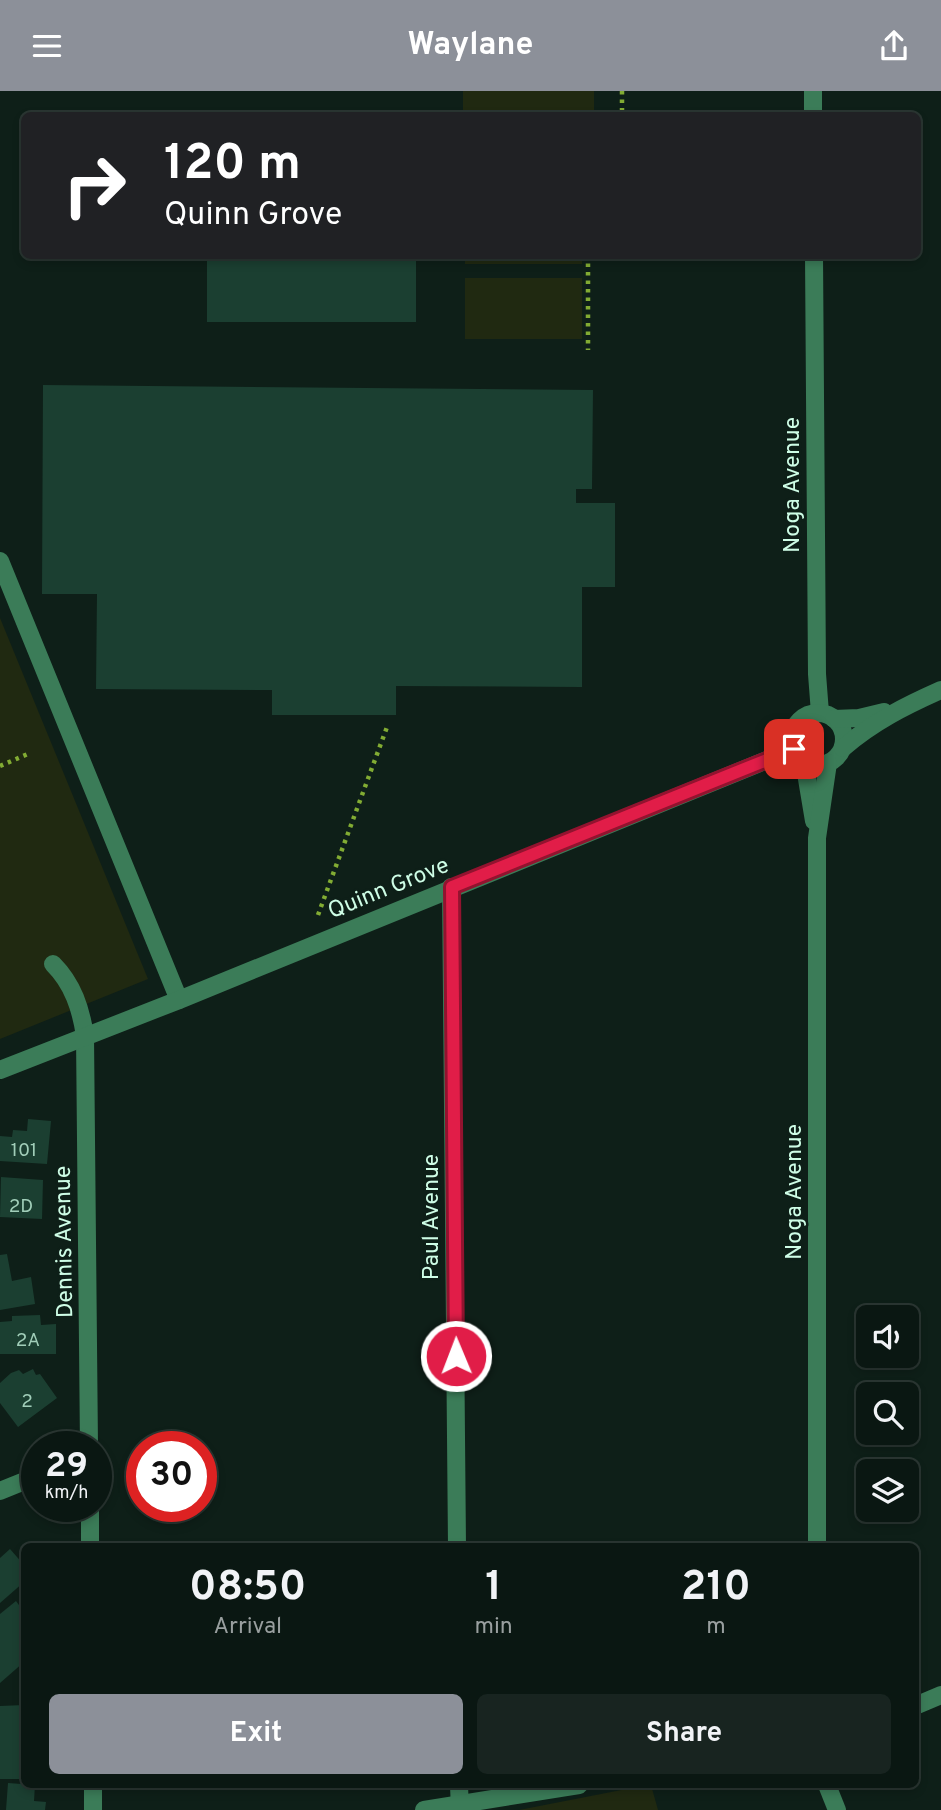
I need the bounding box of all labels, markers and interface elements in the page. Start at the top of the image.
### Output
text: Waylane [408,26,533,66]
icon: menu [28,27,66,65]
icon: share [875,27,913,65]
text: 120 m [164,135,301,197]
icon: right [49,140,140,231]
text: Quinn Grove [164,196,342,236]
street label: Noga Avenue [779,417,808,553]
pin [764,719,824,779]
icon: arrive [775,730,813,768]
street label: Quinn Grove [324,852,454,927]
street label: Noga Avenue [781,1124,810,1260]
house number: 101 [11,1139,37,1163]
street label: Paul Avenue [418,1154,447,1280]
street label: Dennis Avenue [50,1166,81,1318]
house number: 2D [9,1195,33,1219]
map controls [856,1305,919,1522]
button: sound [856,1305,919,1368]
position arrow [419,1319,493,1393]
house number: 2A [16,1329,40,1353]
button: search [856,1382,919,1445]
house number: 2 [21,1390,33,1414]
speed limit sign: 30 [126,1431,217,1522]
text: 29 [45,1445,88,1489]
button: layers [856,1459,919,1522]
text: km/h [45,1482,88,1505]
text: 08:50 [189,1562,306,1615]
text: 1 [485,1562,502,1615]
text: 210 [681,1562,751,1615]
text: Arrival [213,1613,282,1642]
text: min [475,1613,513,1642]
text: m [706,1613,726,1642]
button: Exit [49,1694,463,1774]
button: Share [477,1694,891,1774]

